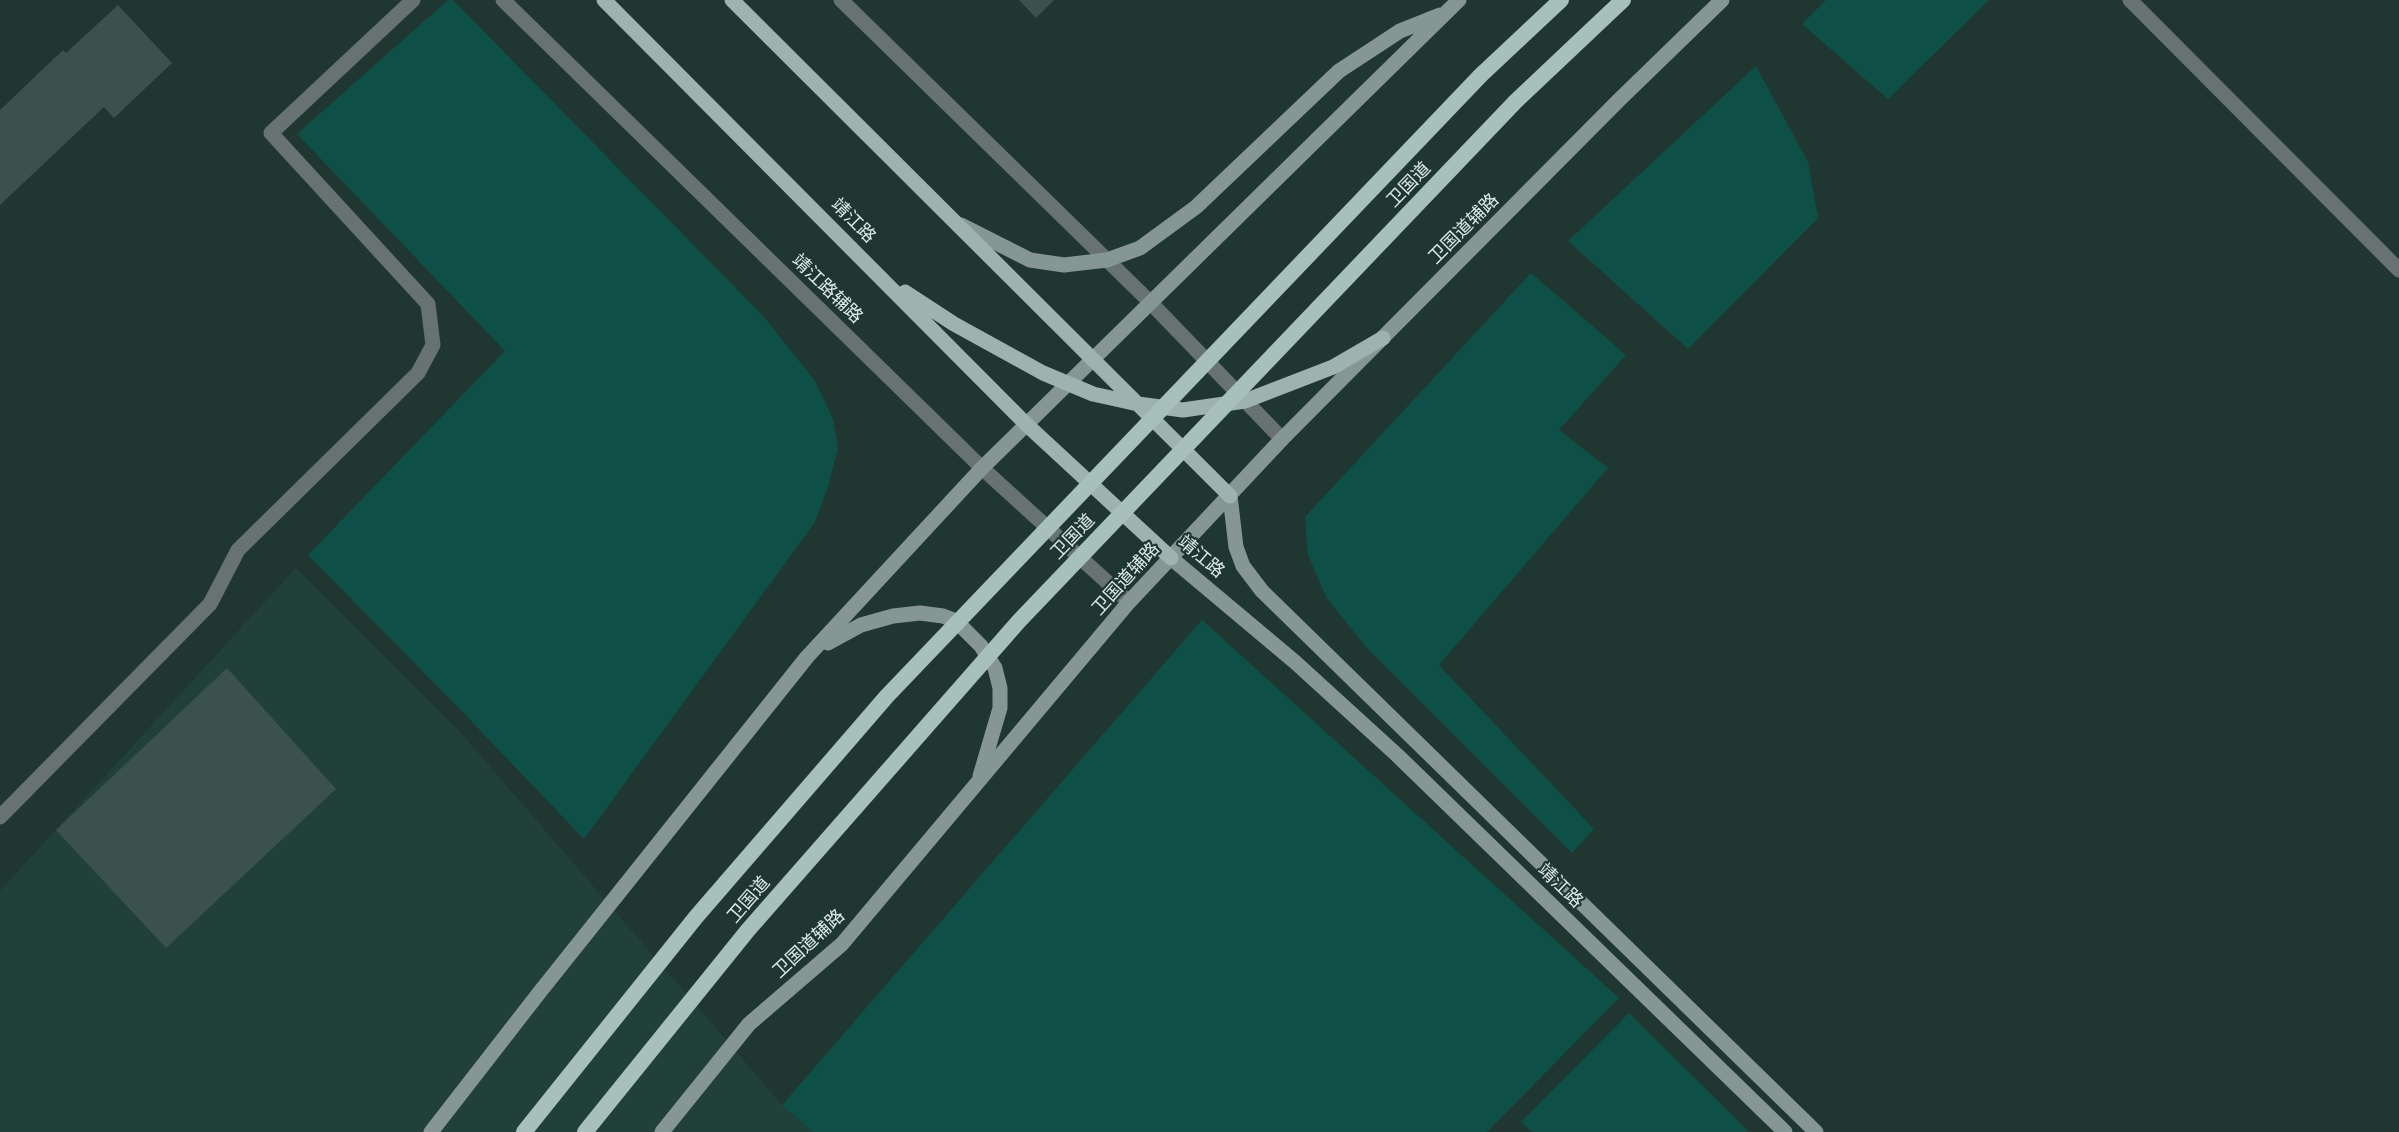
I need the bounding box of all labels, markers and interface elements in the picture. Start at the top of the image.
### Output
street label: 卫国道 [1382,158,1436,212]
street label: 卫国道辅路 [1425,190,1503,268]
street label: 靖江路 [826,194,880,248]
street label: 靖江路辅路 [787,250,867,328]
street label: 卫国道 [1046,510,1100,564]
street label: 靖江路 [1173,531,1229,583]
street label: 卫国道辅路 [1088,538,1164,620]
street label: 靖江路 [1533,859,1587,913]
street label: 卫国道 [723,873,775,927]
street label: 卫国道辅路 [769,905,849,983]

